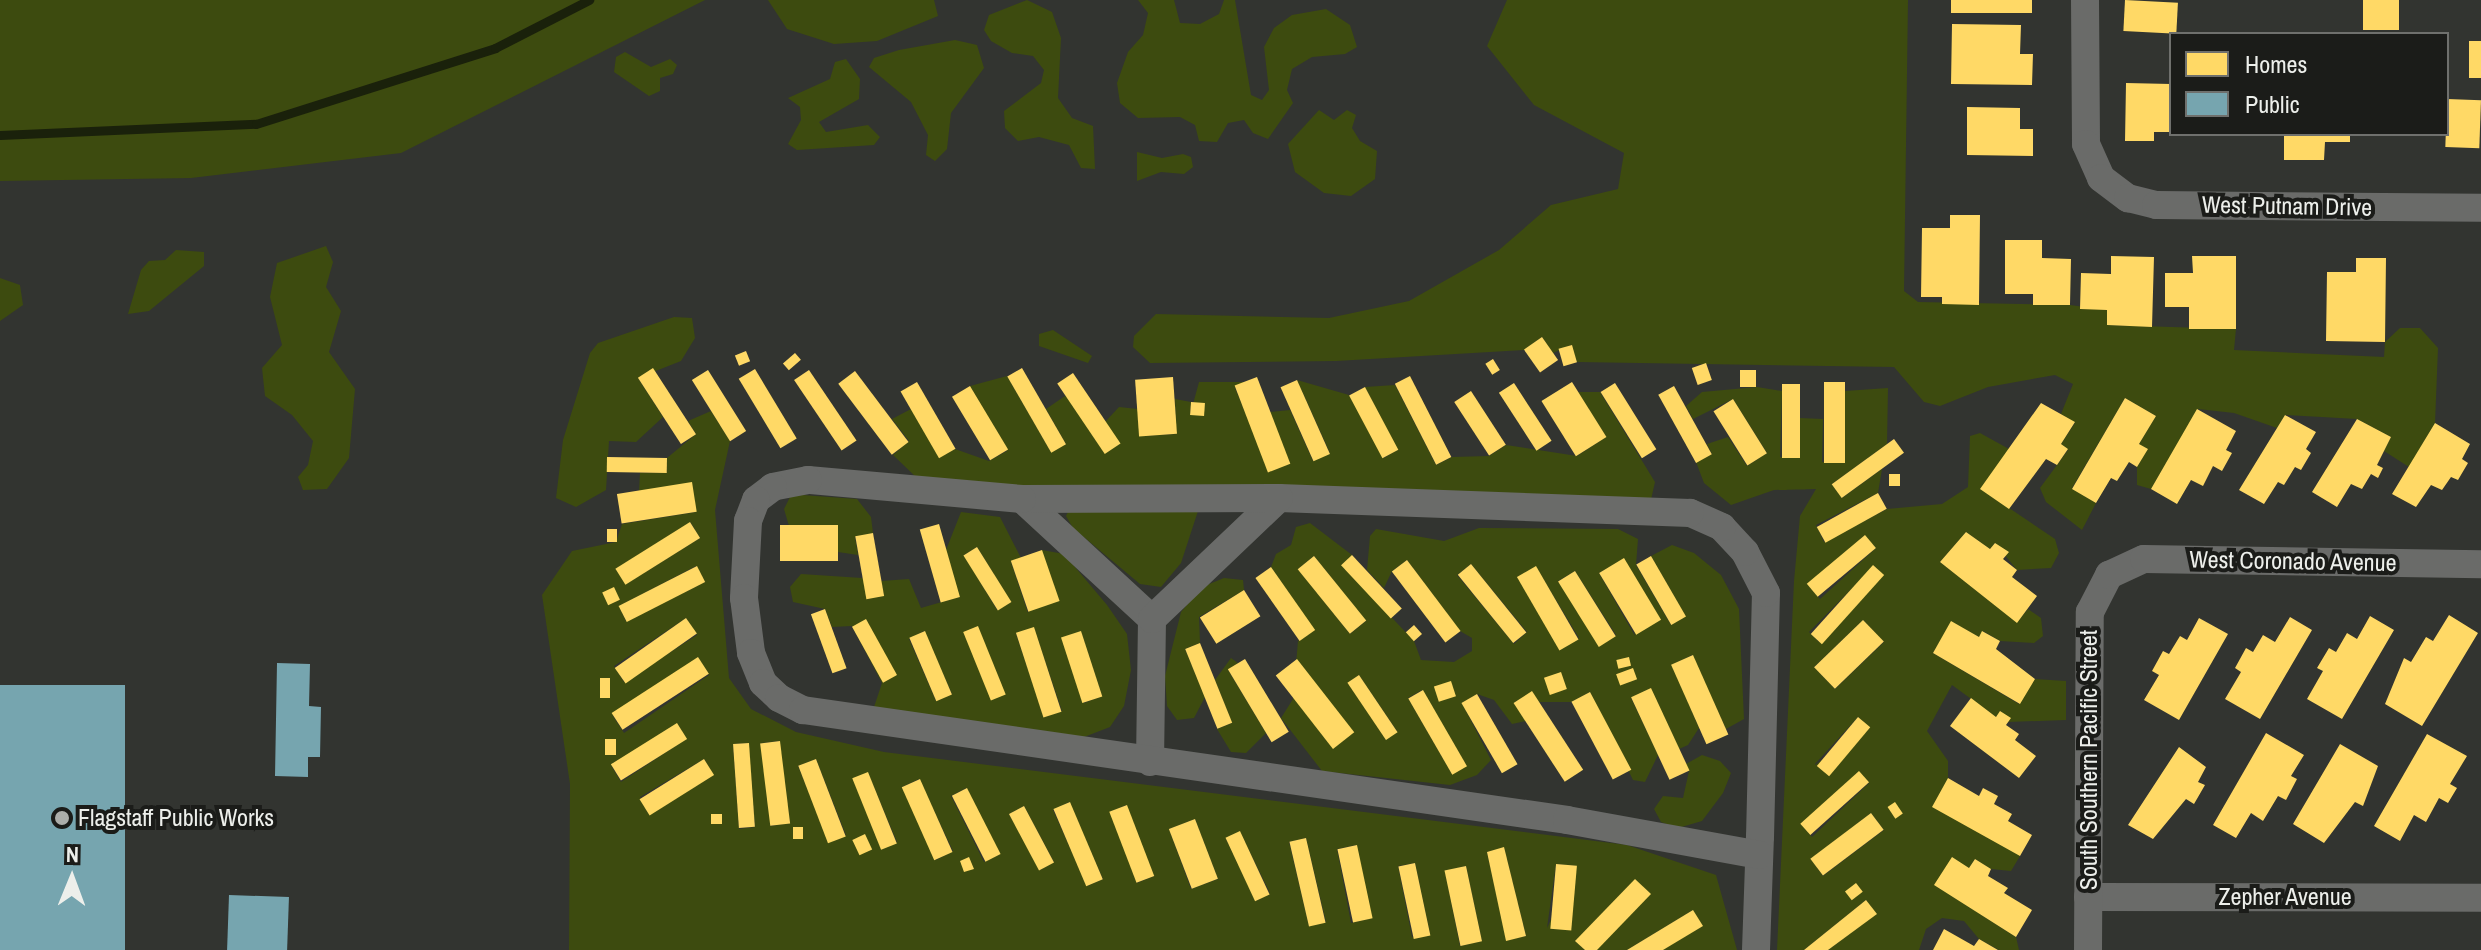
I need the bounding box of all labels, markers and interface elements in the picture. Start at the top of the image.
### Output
legend [2169,32,2449,136]
text: Homes [2245,48,2307,80]
text: Public [2245,88,2300,120]
street label: West Putnam Drive [2202,190,2372,222]
street label: West Coronado Avenue [2189,545,2397,577]
street label: South Southern Pacific Street [2075,630,2103,890]
place label: Flagstaff Public Works [78,804,274,832]
marker: Flagstaff Public Works [53,809,71,827]
north arrow [32,838,112,918]
text: N [66,839,79,869]
street label: Zepher Avenue [2218,883,2352,911]

